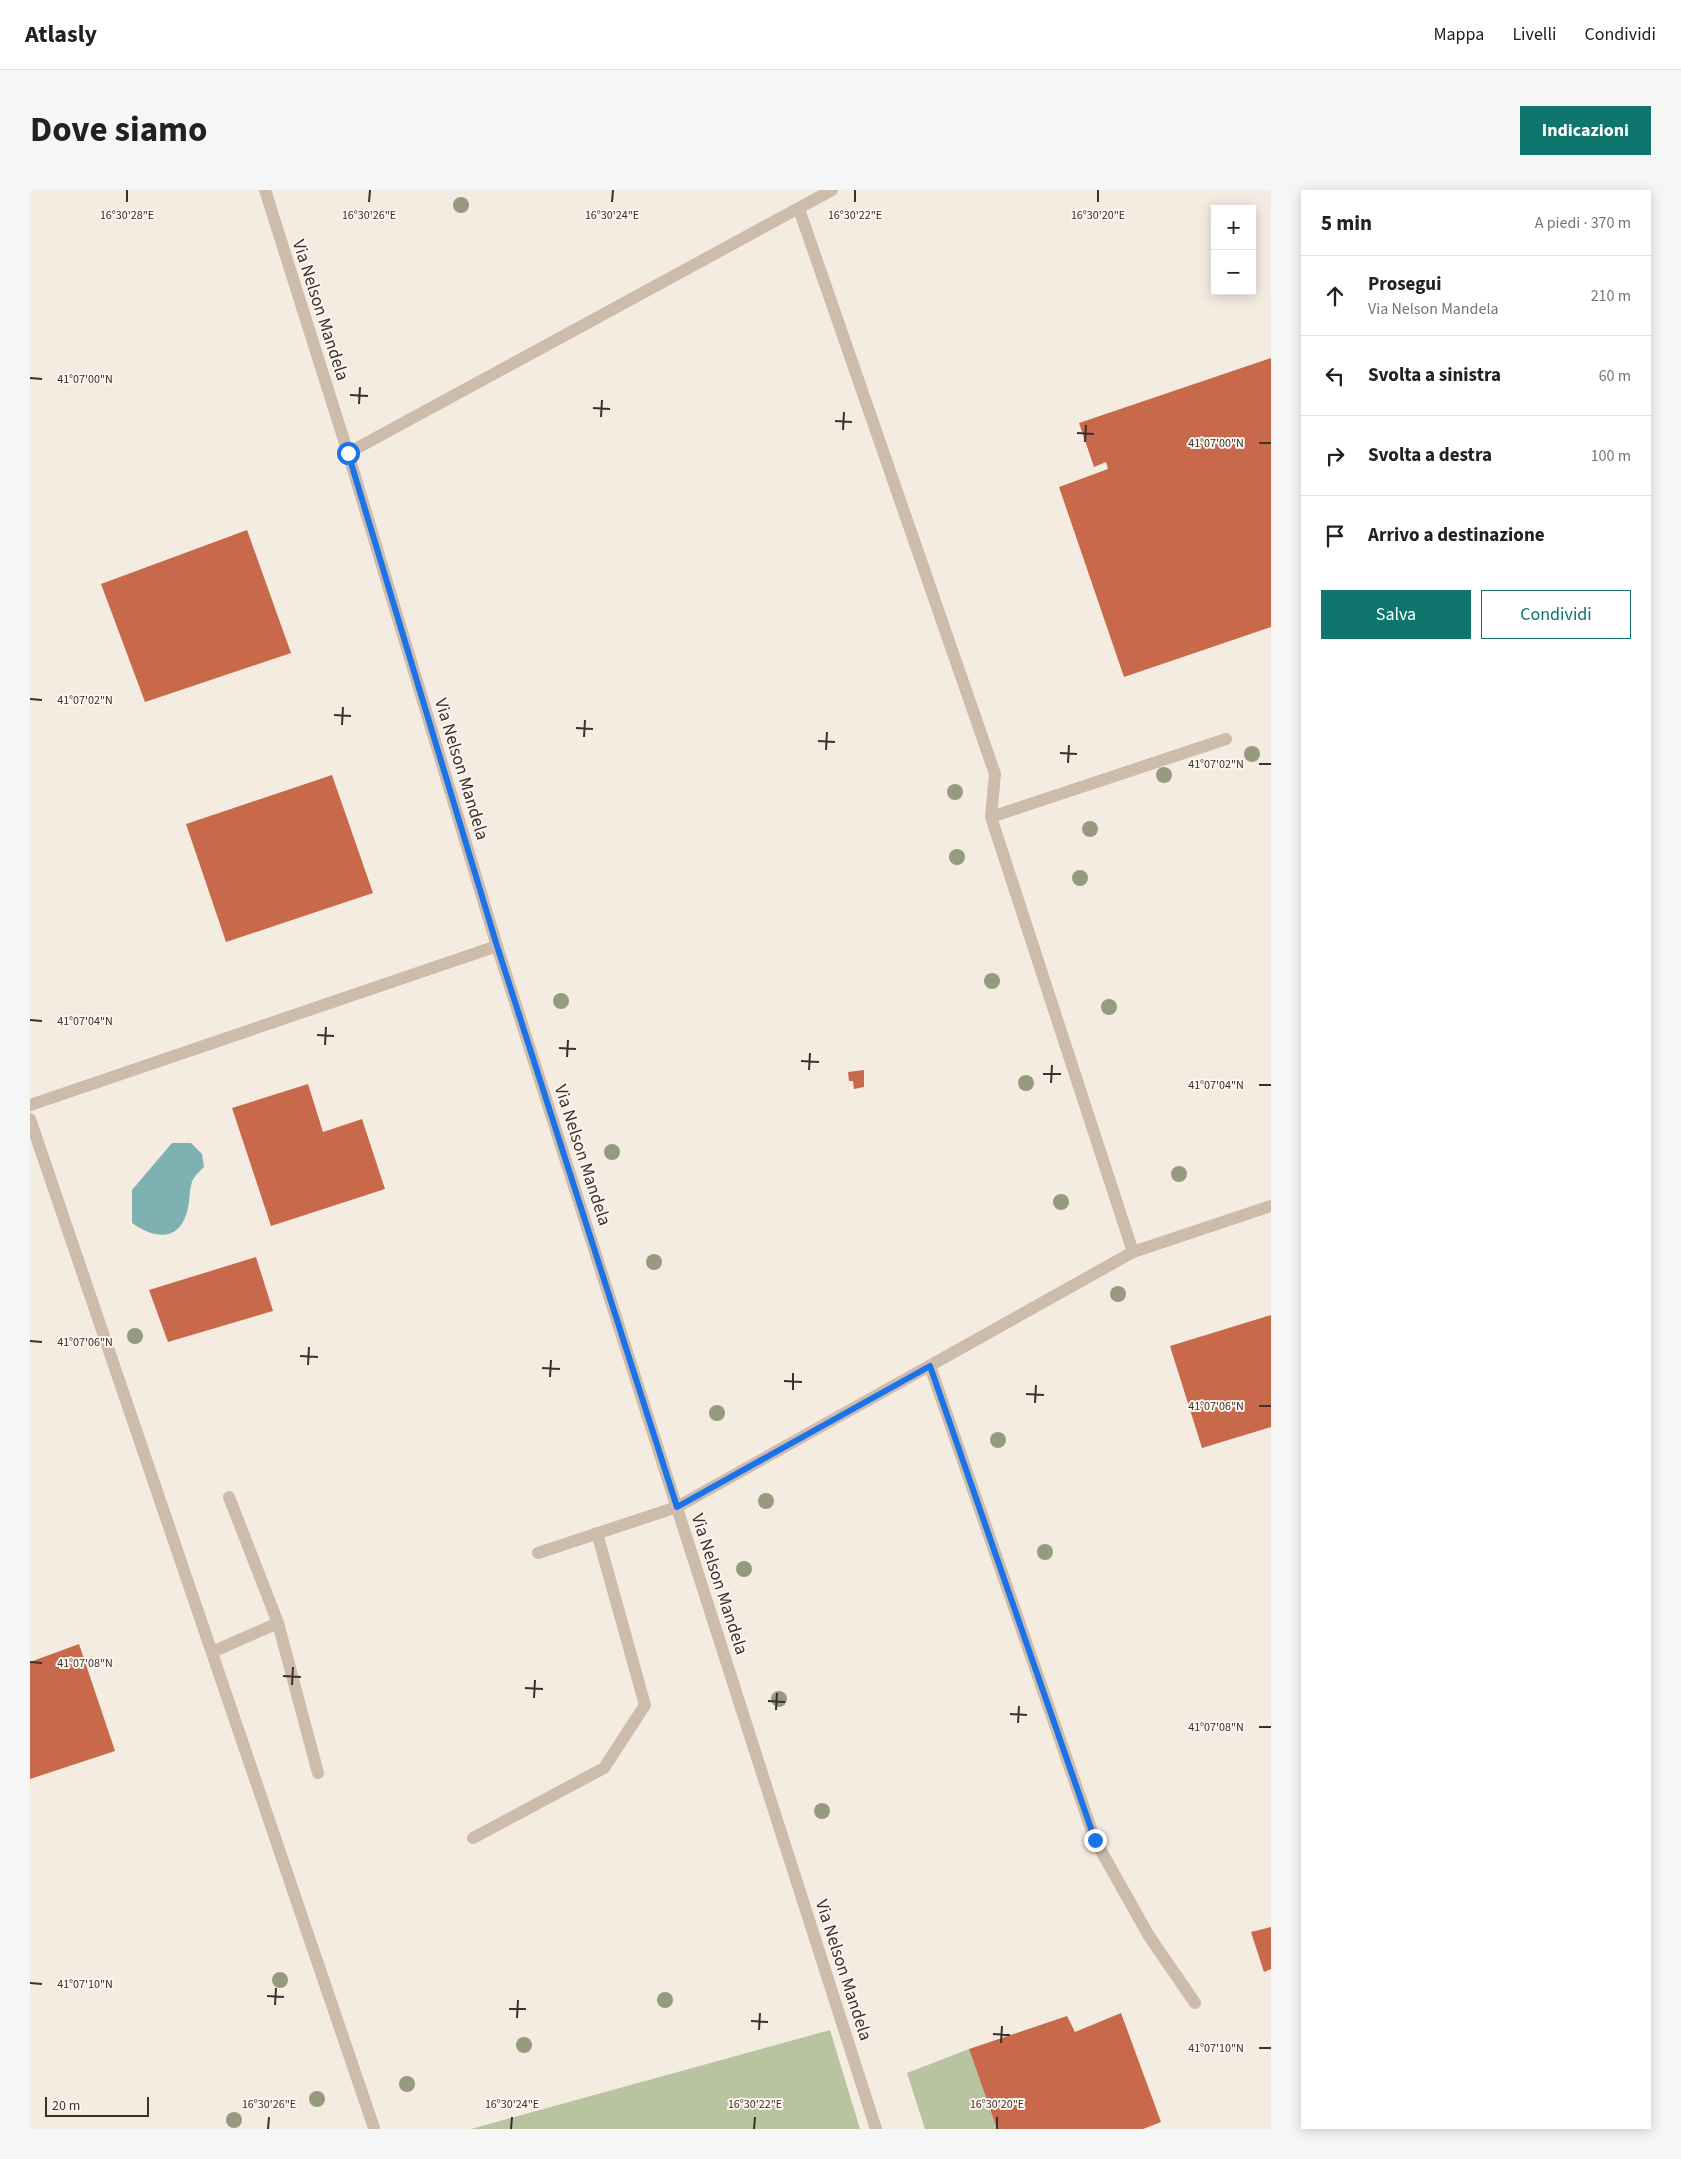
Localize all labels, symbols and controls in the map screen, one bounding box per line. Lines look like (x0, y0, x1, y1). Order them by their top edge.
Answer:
text: Atlasly (25, 17, 97, 52)
text: Mappa (1433, 22, 1484, 47)
text: Livelli (1512, 22, 1556, 47)
text: Condividi (1584, 22, 1656, 47)
text: Dove siamo (30, 105, 208, 155)
button: Indicazioni (1520, 106, 1651, 155)
map controls (1211, 205, 1256, 295)
button: + (1211, 205, 1256, 250)
text: 16°30'28"E (100, 207, 154, 224)
text: 16°30'26"E (342, 207, 396, 224)
text: 16°30'24"E (585, 207, 639, 224)
text: 16°30'22"E (828, 207, 882, 224)
text: 16°30'20"E (1071, 207, 1125, 224)
text: 5 min (1321, 208, 1372, 238)
text: A piedi · 370 m (1535, 212, 1631, 234)
street label: Via Nelson Mandela (286, 236, 355, 384)
button: − (1211, 250, 1256, 295)
text: Prosegui (1368, 271, 1441, 298)
icon: ahead (1321, 282, 1349, 310)
text: 210 m (1591, 285, 1631, 307)
text: Via Nelson Mandela (1368, 298, 1499, 320)
icon: left (1321, 362, 1349, 390)
text: Svolta a sinistra (1368, 362, 1501, 389)
text: 60 m (1599, 365, 1631, 387)
text: 41°07'00"N (57, 371, 113, 388)
text: 41°07'00"N (1188, 435, 1244, 452)
route start (337, 442, 360, 465)
icon: right (1321, 442, 1349, 470)
text: Svolta a destra (1368, 442, 1492, 469)
text: 100 m (1591, 445, 1631, 467)
icon: arrive (1321, 522, 1349, 550)
text: Arrivo a destinazione (1368, 522, 1545, 549)
button: Salva (1321, 590, 1471, 639)
button: Condividi (1481, 590, 1631, 639)
text: 41°07'02"N (57, 692, 113, 709)
street label: Via Nelson Mandela (428, 695, 495, 843)
text: 41°07'02"N (1188, 756, 1244, 773)
text: 41°07'04"N (57, 1013, 113, 1030)
text: 41°07'04"N (1188, 1077, 1244, 1094)
street label: Via Nelson Mandela (548, 1081, 617, 1229)
text: 41°07'06"N (57, 1334, 113, 1351)
text: 41°07'06"N (1188, 1398, 1244, 1415)
street label: Via Nelson Mandela (685, 1510, 754, 1658)
text: 41°07'08"N (57, 1655, 113, 1672)
text: 41°07'08"N (1188, 1719, 1244, 1736)
route end (1084, 1829, 1107, 1852)
street label: Via Nelson Mandela (809, 1896, 878, 2044)
text: 41°07'10"N (57, 1976, 113, 1993)
text: 41°07'10"N (1188, 2040, 1244, 2057)
scale bar (45, 2094, 149, 2117)
text: 20 m (52, 2096, 80, 2116)
text: 16°30'26"E (242, 2096, 296, 2113)
text: 16°30'24"E (485, 2096, 539, 2113)
text: 16°30'22"E (728, 2096, 782, 2113)
text: 16°30'20"E (970, 2096, 1024, 2113)

